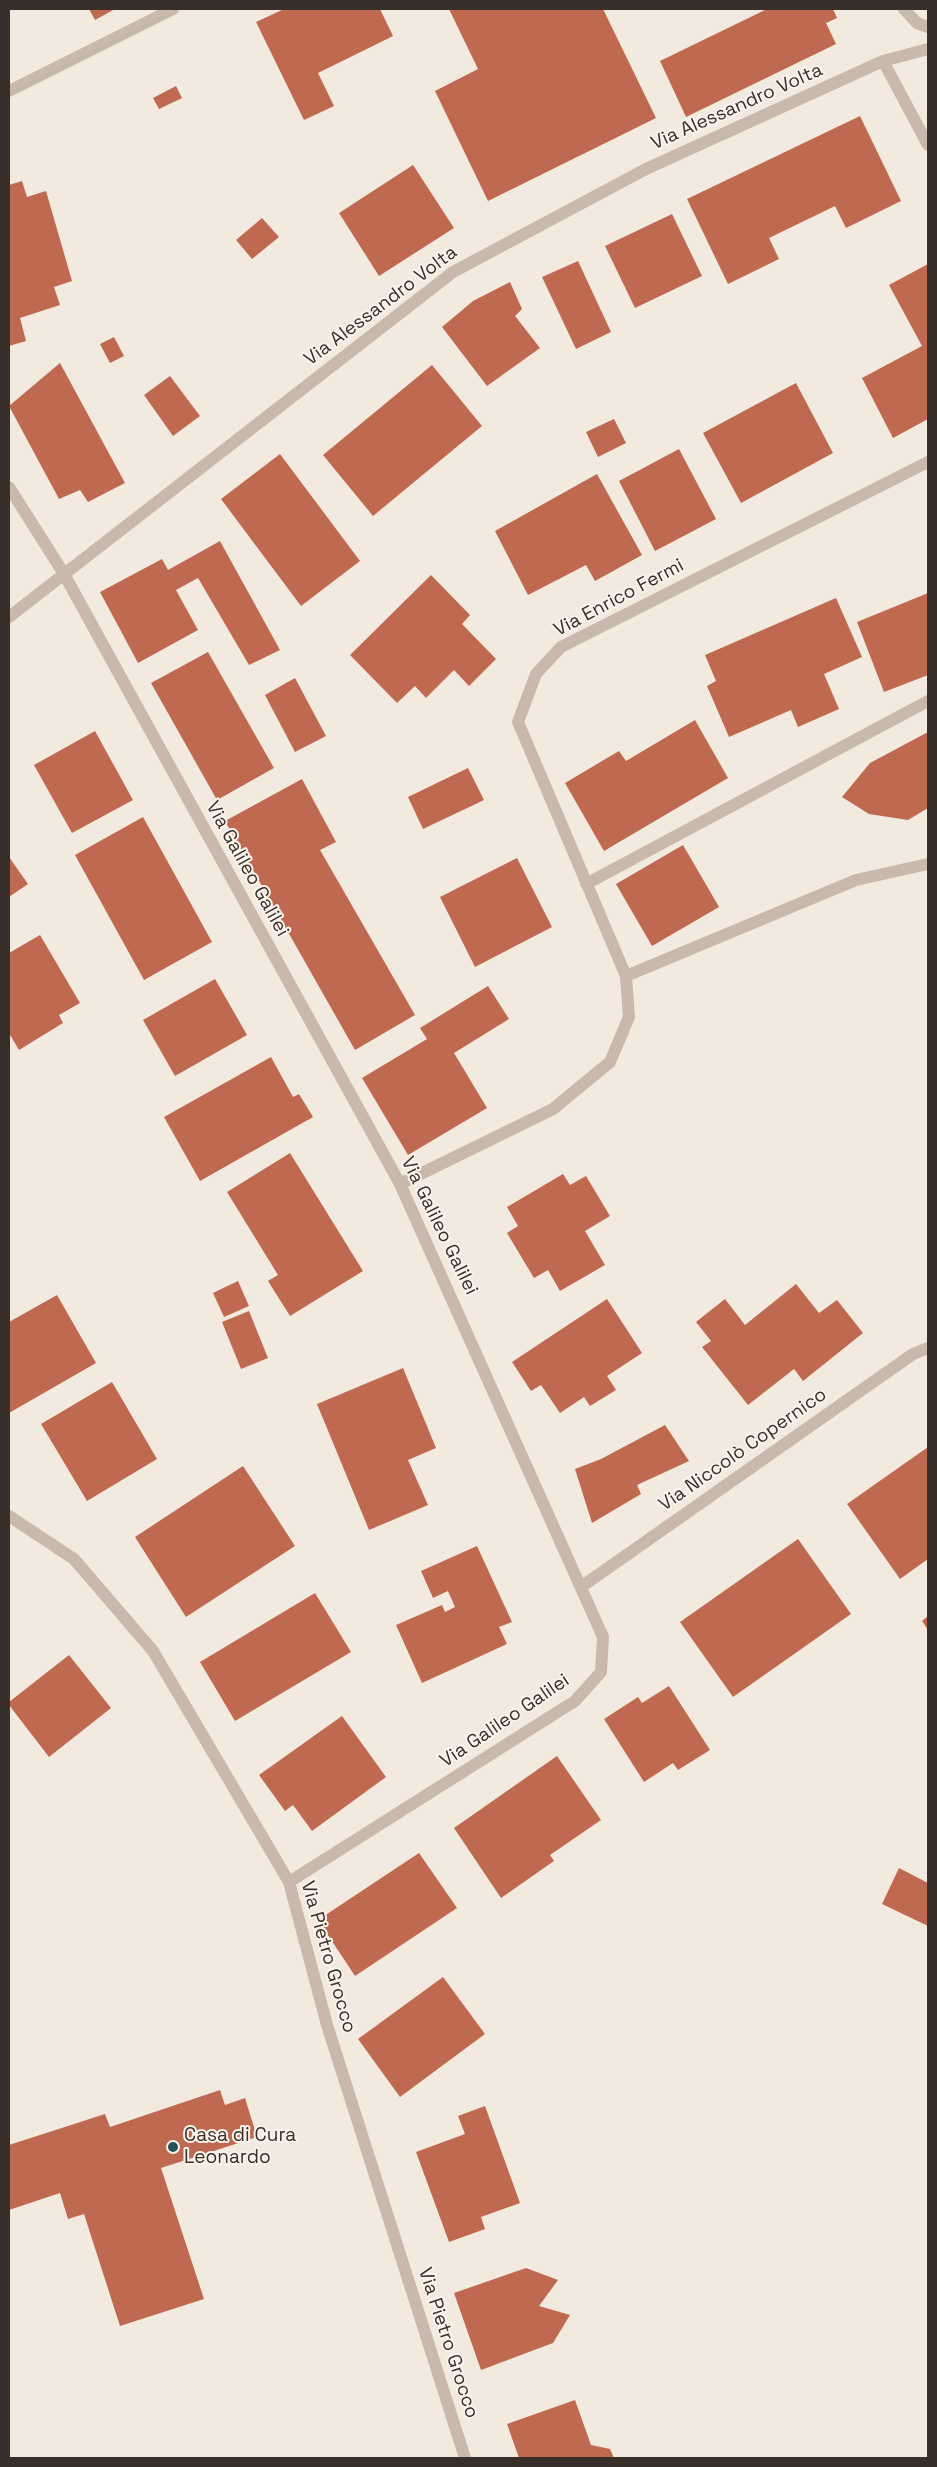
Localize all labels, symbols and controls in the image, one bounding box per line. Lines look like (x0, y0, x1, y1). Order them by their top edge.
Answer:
street label: Via Alessandro Volta (648, 59, 826, 155)
street label: Via Alessandro Volta (300, 241, 462, 371)
street label: Via Enrico Fermi (550, 554, 688, 642)
street label: Via Galileo Galilei (200, 798, 294, 940)
street label: Via Galileo Galilei (396, 1153, 482, 1299)
street label: Via Niccolò Copernico (655, 1384, 831, 1516)
street label: Via Galileo Galilei (436, 1669, 574, 1773)
street label: Via Pietro Grocco (295, 1878, 361, 2036)
place label: Casa di Cura Leonardo (184, 2125, 296, 2169)
marker: Casa di Cura Leonardo (166, 2140, 180, 2154)
street label: Via Pietro Grocco (413, 2265, 483, 2421)

